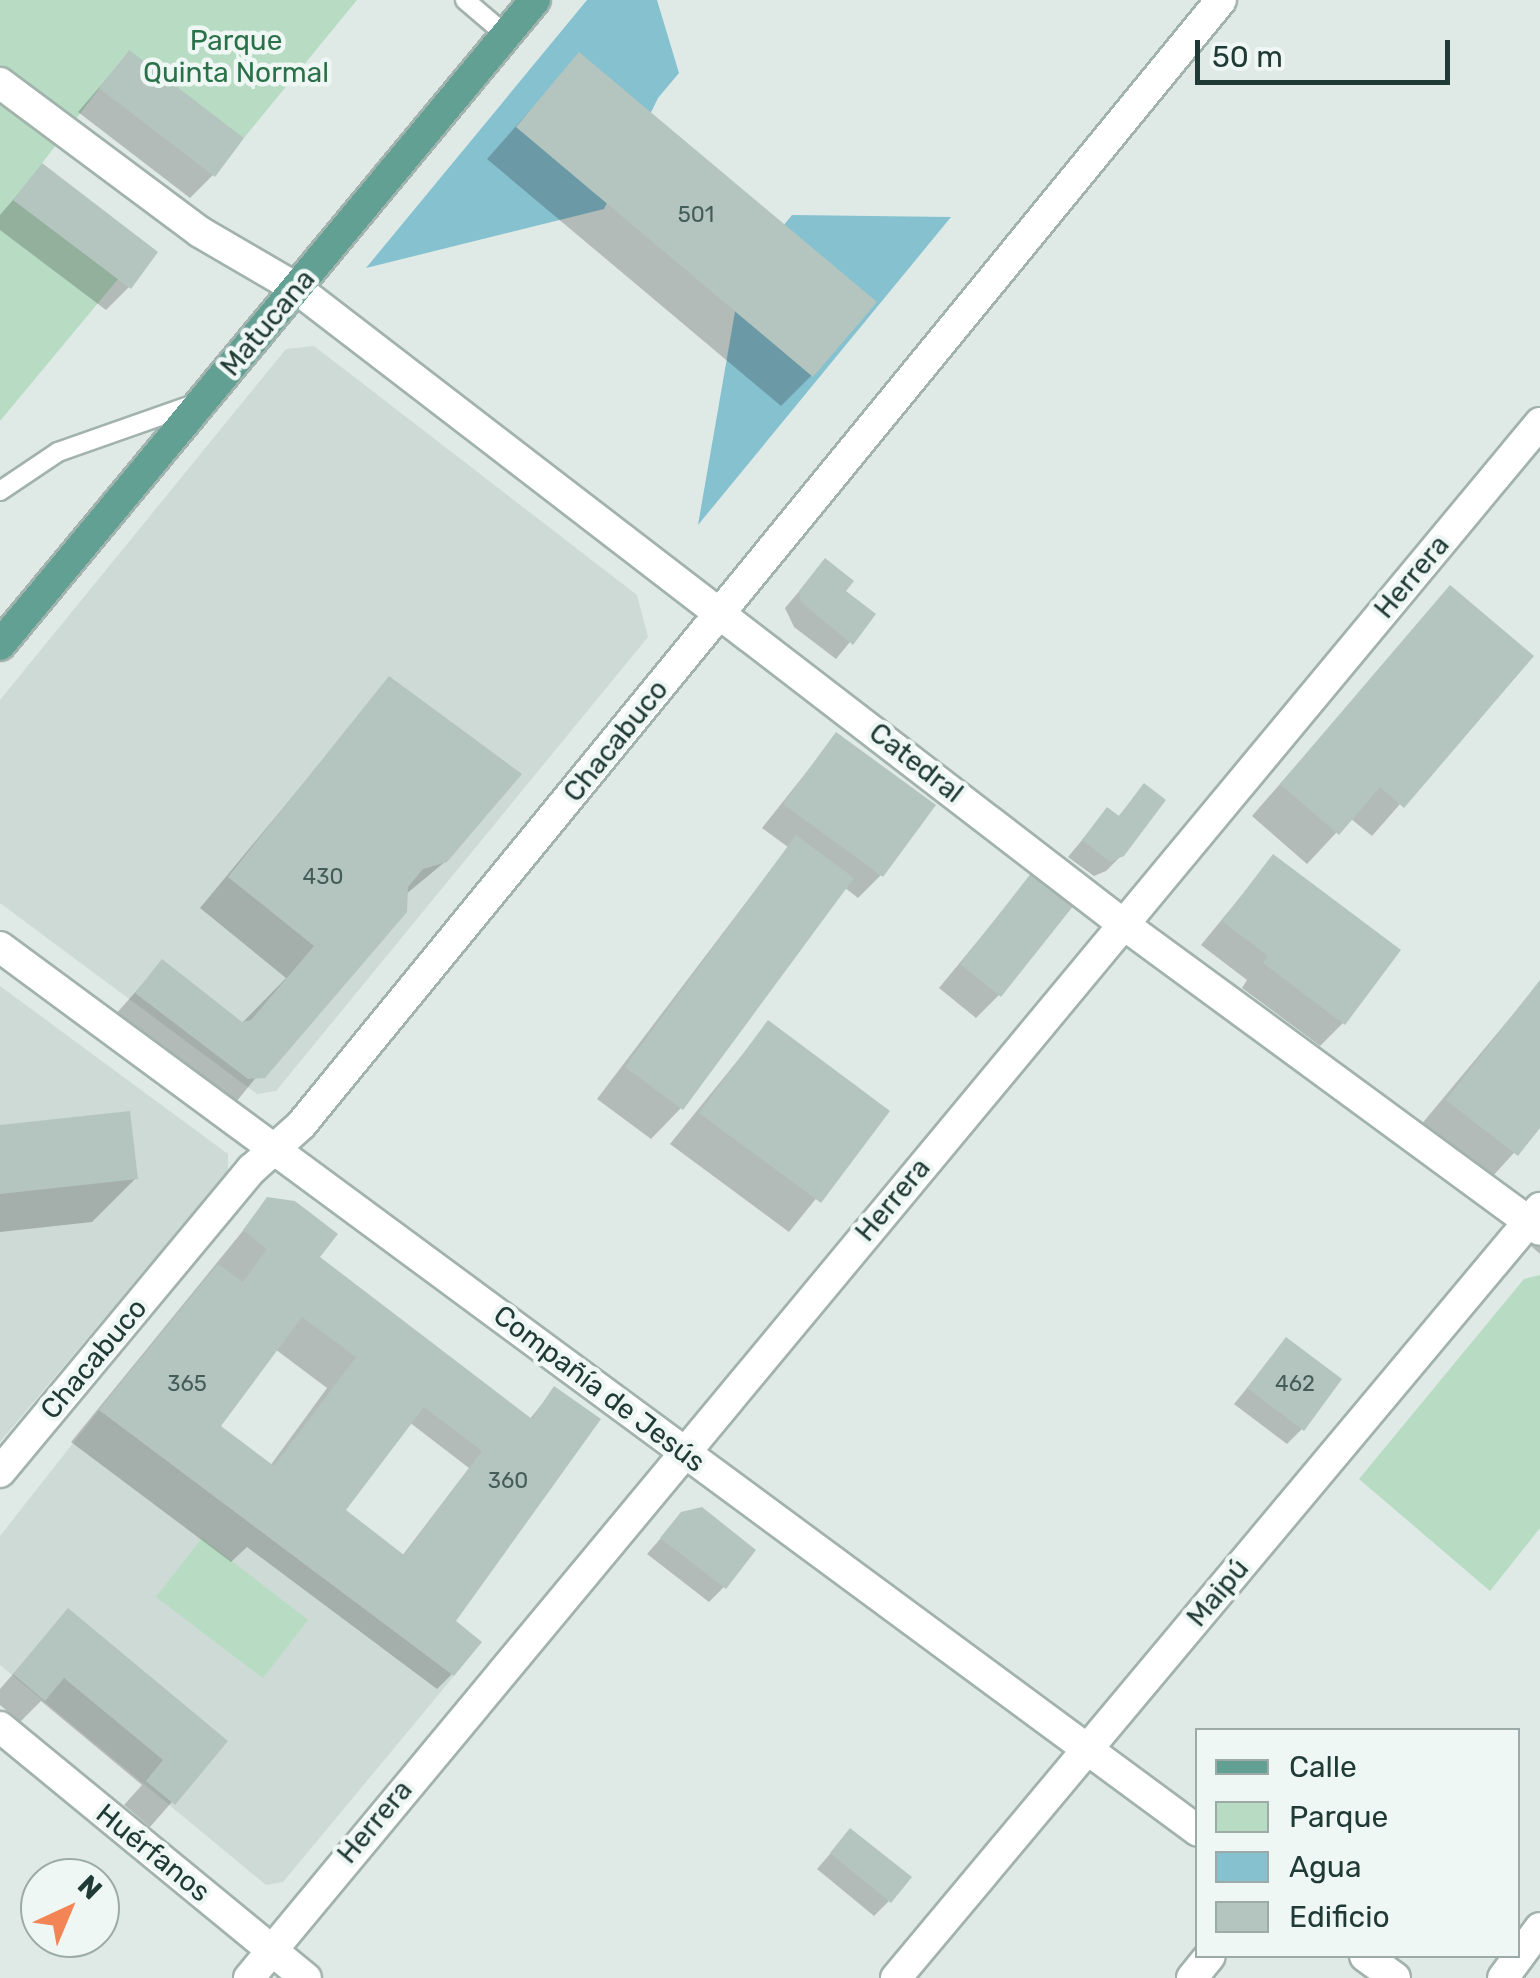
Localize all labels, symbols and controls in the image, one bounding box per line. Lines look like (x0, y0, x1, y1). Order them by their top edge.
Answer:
scale bar (1200, 20, 1455, 82)
park label: Parque Quinta Normal (143, 24, 329, 90)
text: 50 m (1212, 39, 1283, 75)
house number: 501 (678, 202, 714, 228)
street label: Matucana (214, 263, 322, 383)
street label: Herrera (1368, 529, 1456, 625)
street label: Chacabuco (557, 673, 675, 809)
street label: Catedral (862, 716, 970, 810)
house number: 430 (303, 864, 343, 890)
street label: Herrera (849, 1152, 937, 1248)
street label: Chacabuco (34, 1292, 154, 1426)
street label: Compañía de Jesús (487, 1299, 711, 1479)
house number: 365 (167, 1371, 207, 1397)
house number: 462 (1275, 1371, 1315, 1397)
house number: 360 (488, 1468, 528, 1494)
street label: Maipú (1180, 1552, 1256, 1634)
legend (1195, 1728, 1520, 1958)
text: Calle (1289, 1749, 1357, 1785)
street label: Herrera (331, 1774, 419, 1870)
street label: Huérfanos (89, 1797, 217, 1909)
text: Parque (1289, 1799, 1388, 1835)
text: Agua (1289, 1849, 1361, 1885)
north arrow (20, 1858, 120, 1958)
text: N (71, 1869, 108, 1906)
text: Edificio (1289, 1899, 1390, 1935)

